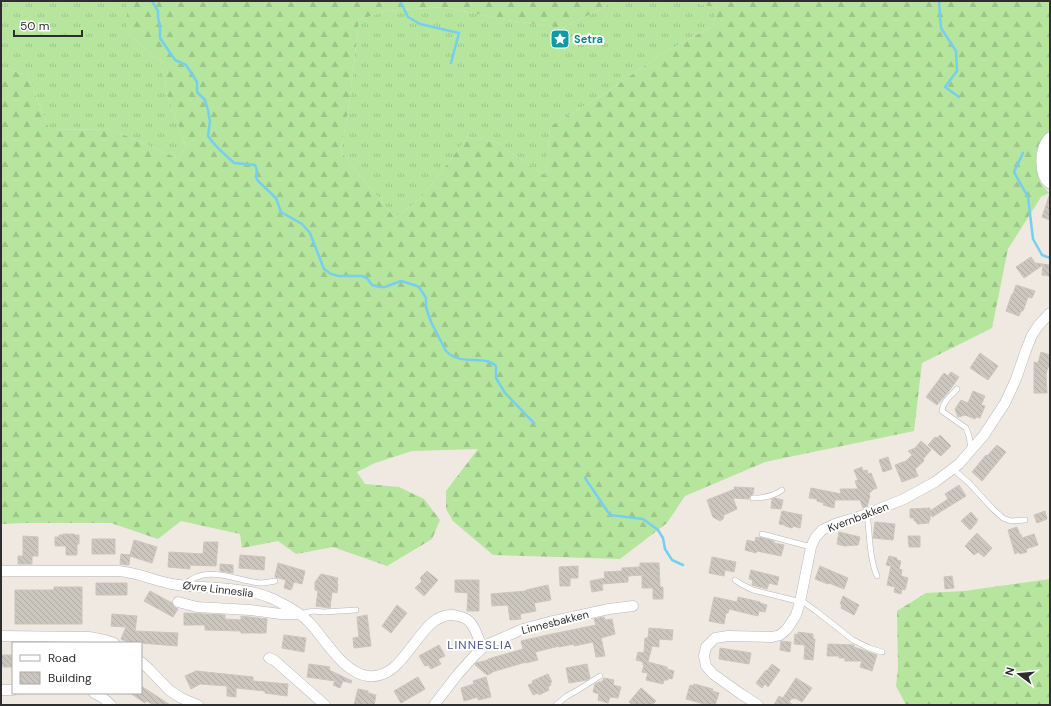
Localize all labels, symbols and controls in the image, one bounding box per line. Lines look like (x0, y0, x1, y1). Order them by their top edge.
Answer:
scale bar (14, 12, 82, 38)
text: 50 m (20, 18, 49, 34)
place icon: Setra (549, 28, 571, 50)
place label: Setra (574, 32, 603, 46)
street label: Kvernbakken (825, 499, 891, 535)
street label: Øvre Linneslia (182, 578, 254, 600)
street label: Linnesbakken (520, 607, 590, 637)
district label: LINNESLIA (447, 637, 513, 653)
legend (12, 642, 142, 694)
text: Road (48, 650, 76, 666)
north arrow (999, 654, 1039, 694)
text: N (1002, 665, 1017, 677)
text: Building (48, 670, 92, 686)

